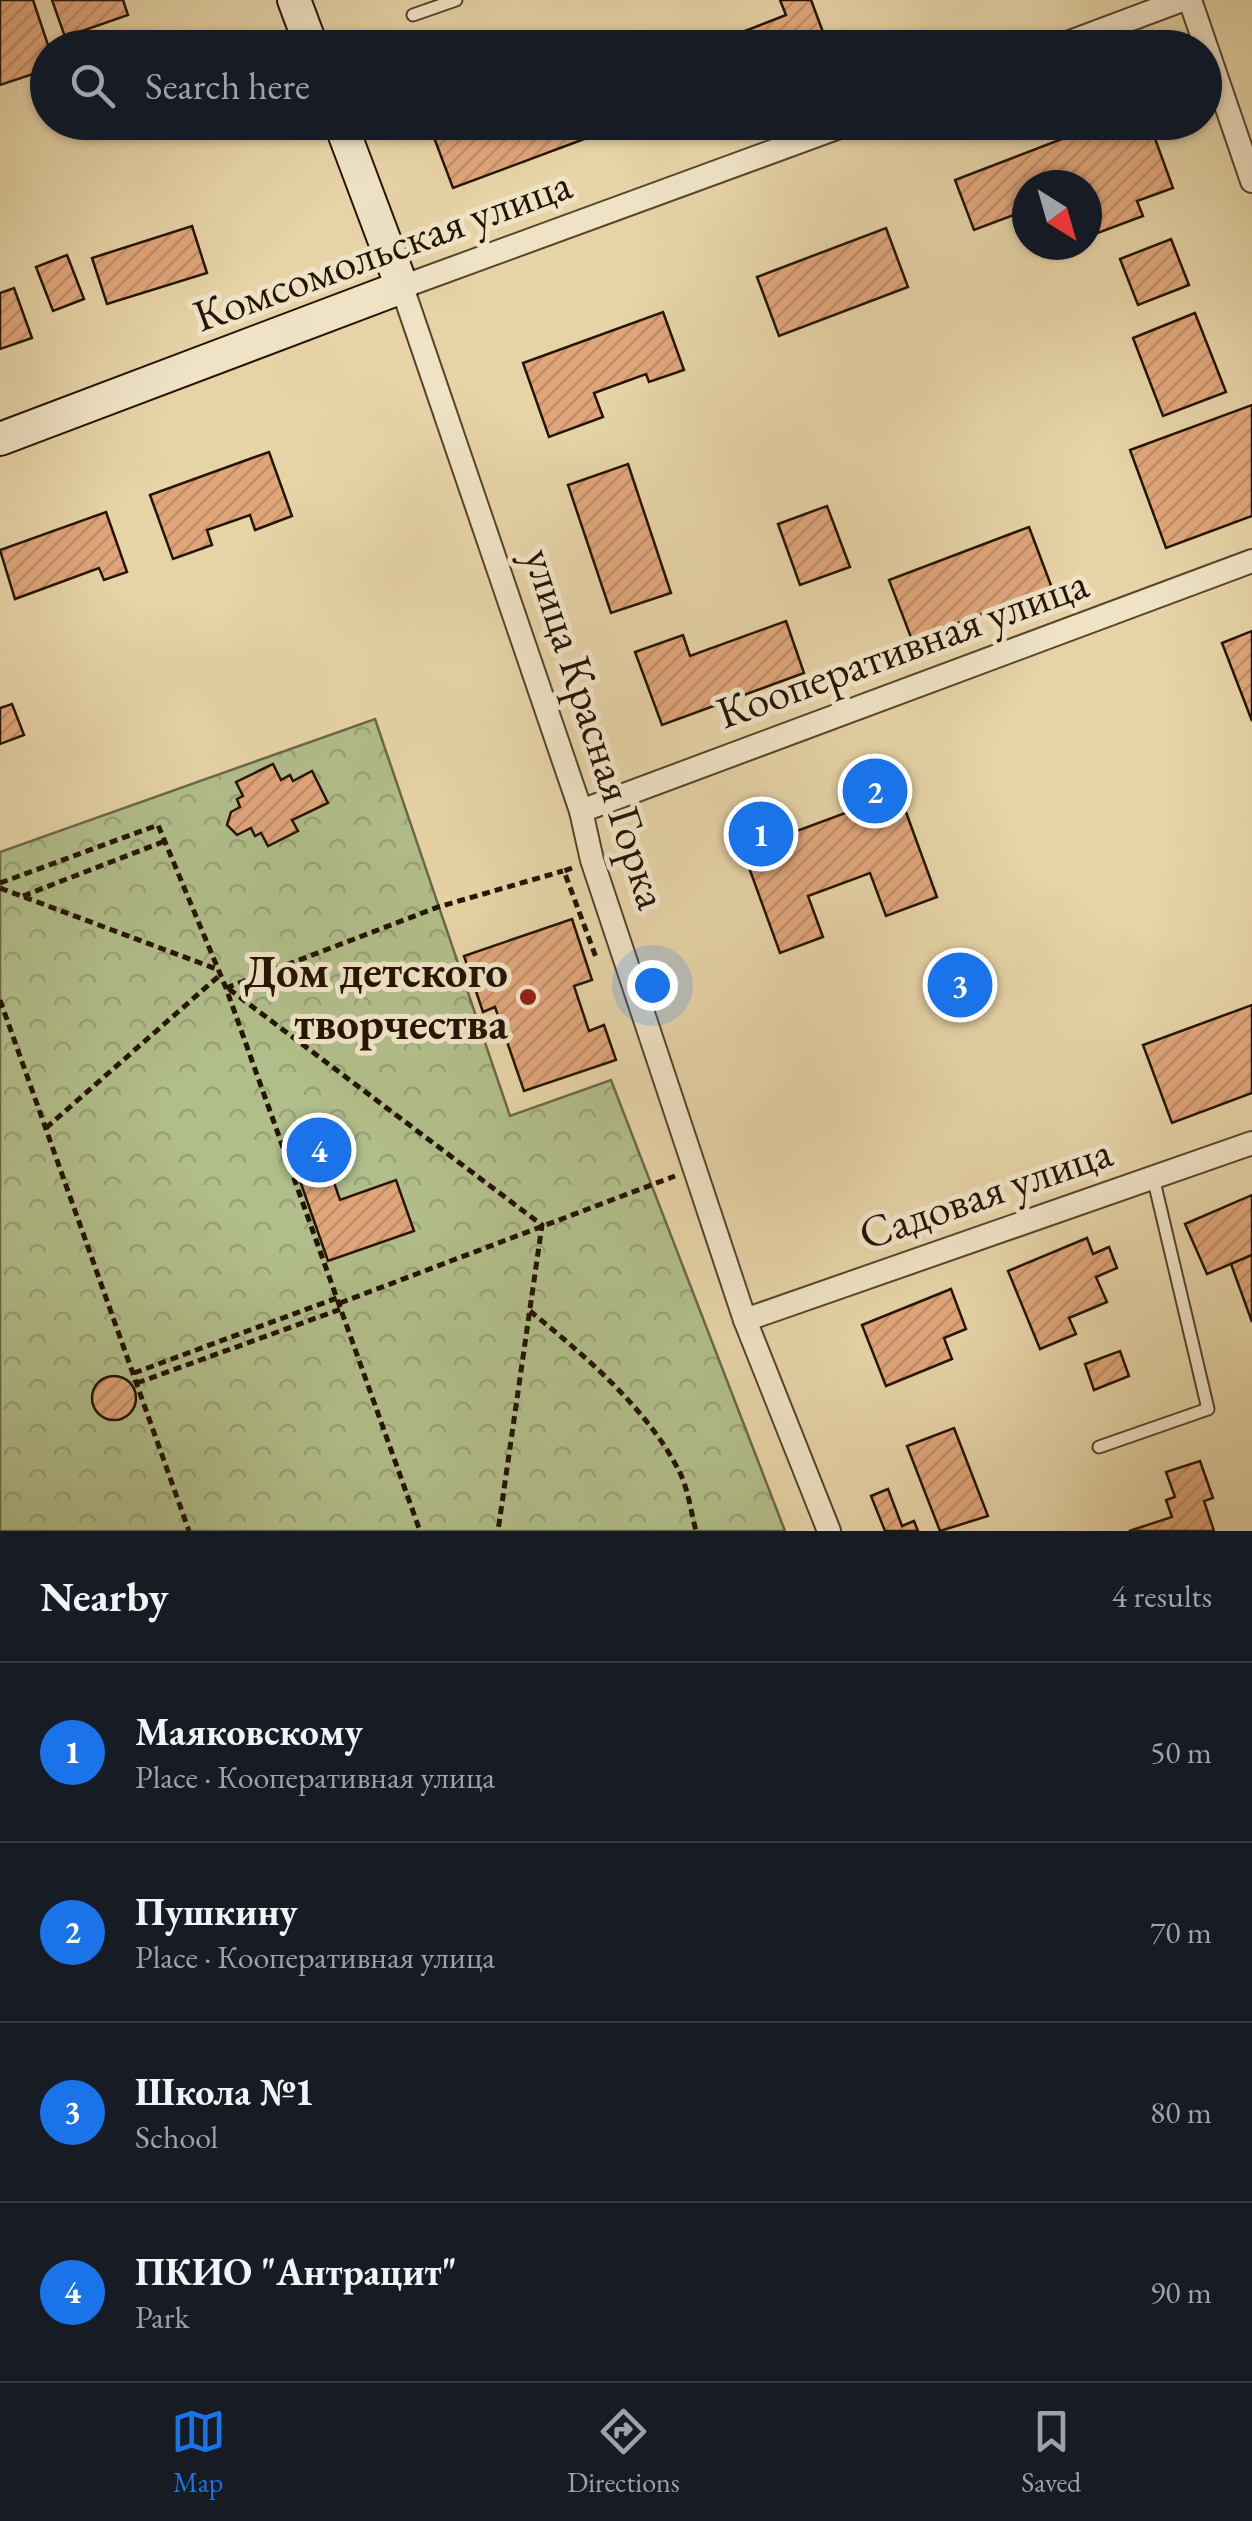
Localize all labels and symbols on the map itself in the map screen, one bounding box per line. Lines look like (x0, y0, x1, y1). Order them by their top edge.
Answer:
street label: Комсомольская улица (185, 154, 579, 344)
north arrow (1012, 170, 1102, 260)
street label: улица Красная Горка (511, 540, 683, 916)
street label: Кооперативная улица (708, 553, 1096, 741)
pin: 2 (842, 754, 908, 828)
pin: 1 (728, 796, 794, 872)
place label: Дом детского творчества (244, 942, 508, 1052)
pin: 3 (928, 948, 992, 1022)
your location (627, 960, 678, 1011)
marker: Дом детского творчества (517, 986, 539, 1008)
pin: 4 (286, 1112, 352, 1188)
street label: Садовая улица (851, 1122, 1119, 1262)

